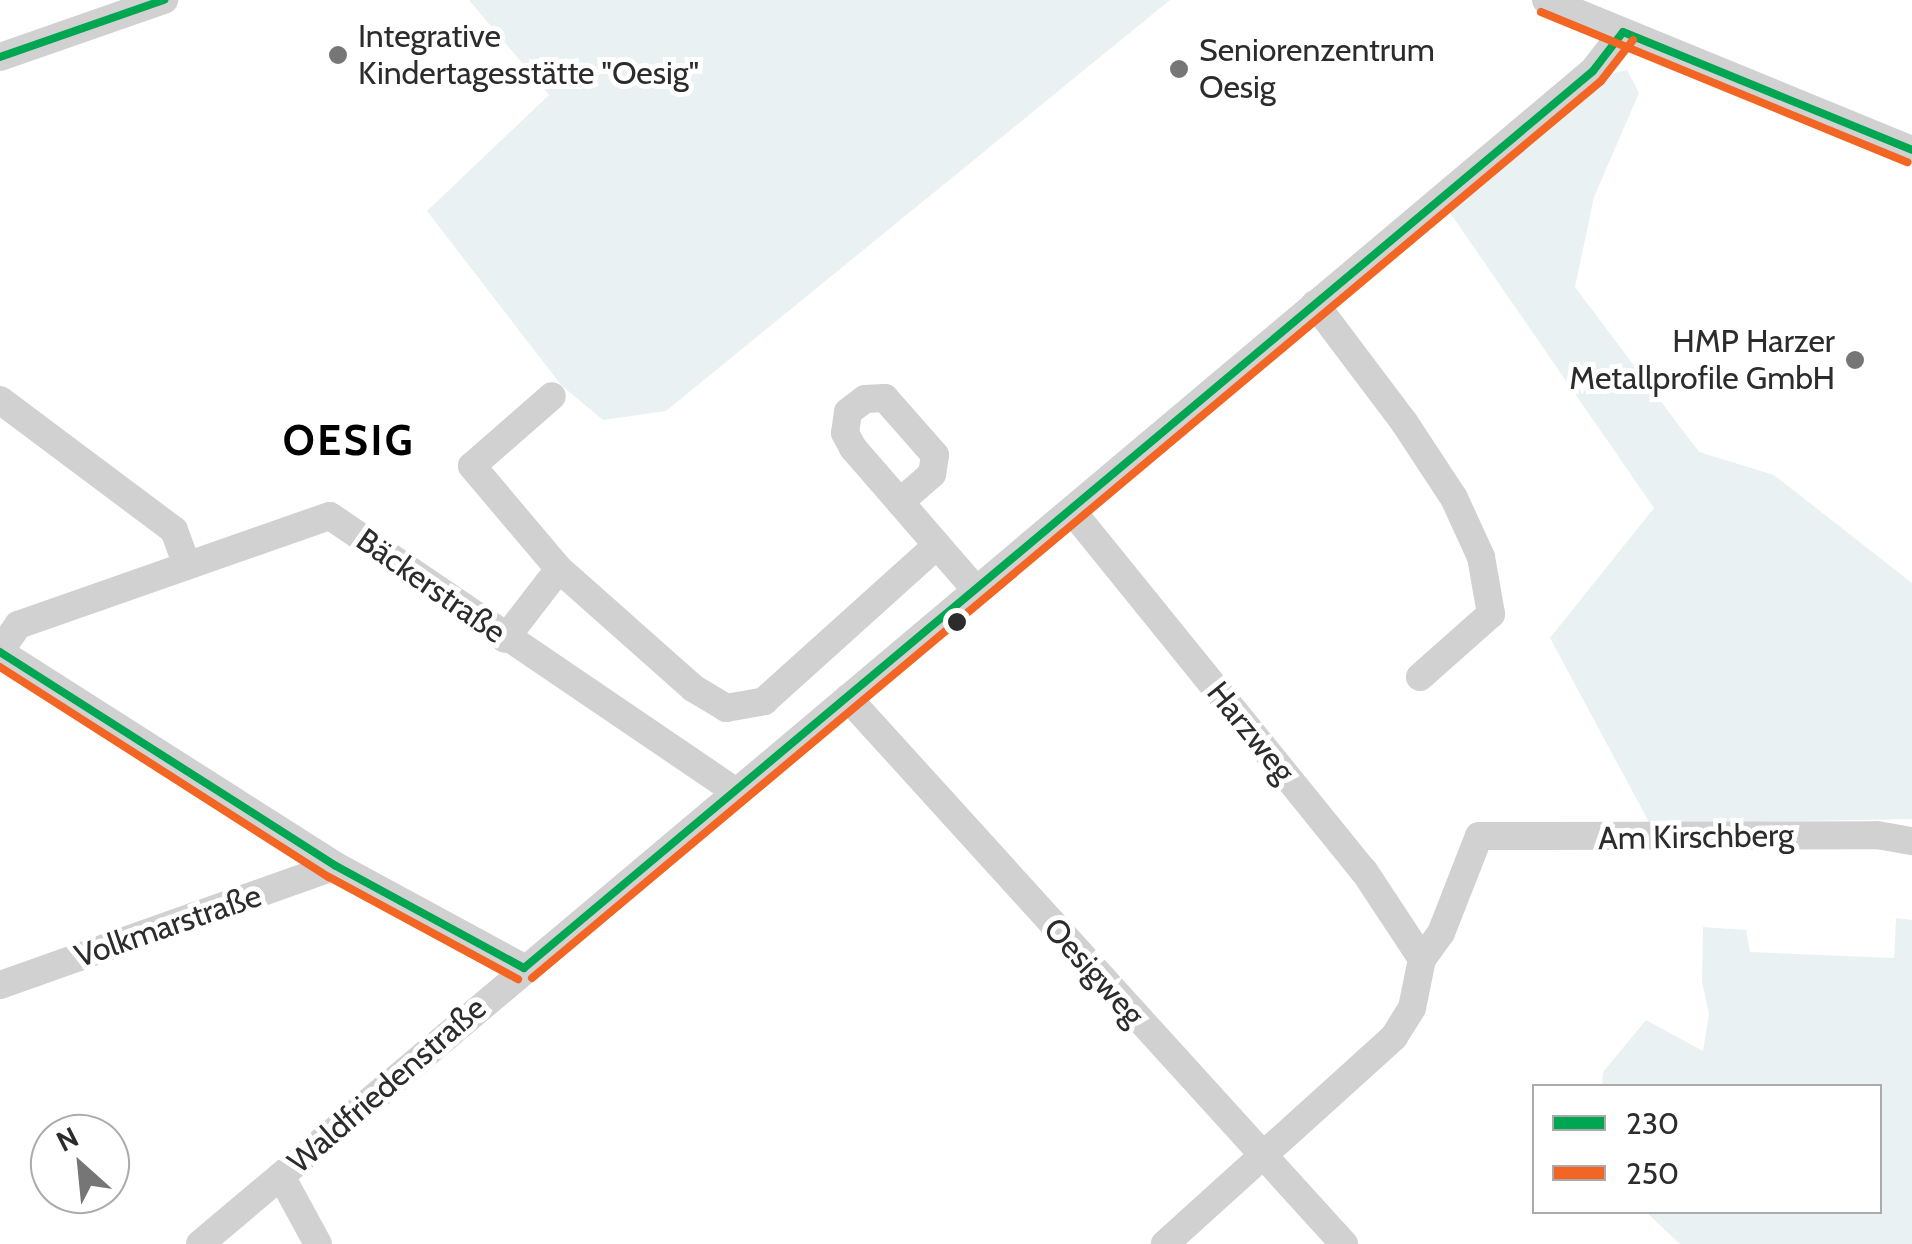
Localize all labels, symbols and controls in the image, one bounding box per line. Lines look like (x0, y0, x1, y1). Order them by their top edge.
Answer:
place label: Integrative Kindertagesstätte "Oesig" (358, 18, 699, 93)
place label: Seniorenzentrum Oesig (1199, 32, 1435, 107)
marker: Integrative Kindertagesstätte "Oesig" (327, 44, 349, 66)
marker: Seniorenzentrum Oesig (1168, 58, 1190, 80)
place label: HMP Harzer Metallprofile GmbH (1569, 323, 1835, 398)
marker: HMP Harzer Metallprofile GmbH (1844, 349, 1866, 371)
district label: OESIG (283, 415, 415, 465)
street label: Bäckerstraße (349, 521, 513, 651)
unlabelled marker (947, 612, 967, 632)
street label: Harzweg (1199, 674, 1303, 790)
street label: Am Kirschberg (1598, 816, 1794, 858)
street label: Volkmarstraße (70, 876, 266, 976)
street label: Oesigweg (1036, 910, 1152, 1034)
street label: Waldfriedenstraße (280, 989, 494, 1181)
legend (1532, 1084, 1882, 1214)
text: 230 (1626, 1105, 1679, 1142)
north arrow (30, 1114, 130, 1214)
text: N (51, 1119, 84, 1159)
text: 250 (1626, 1155, 1679, 1192)

